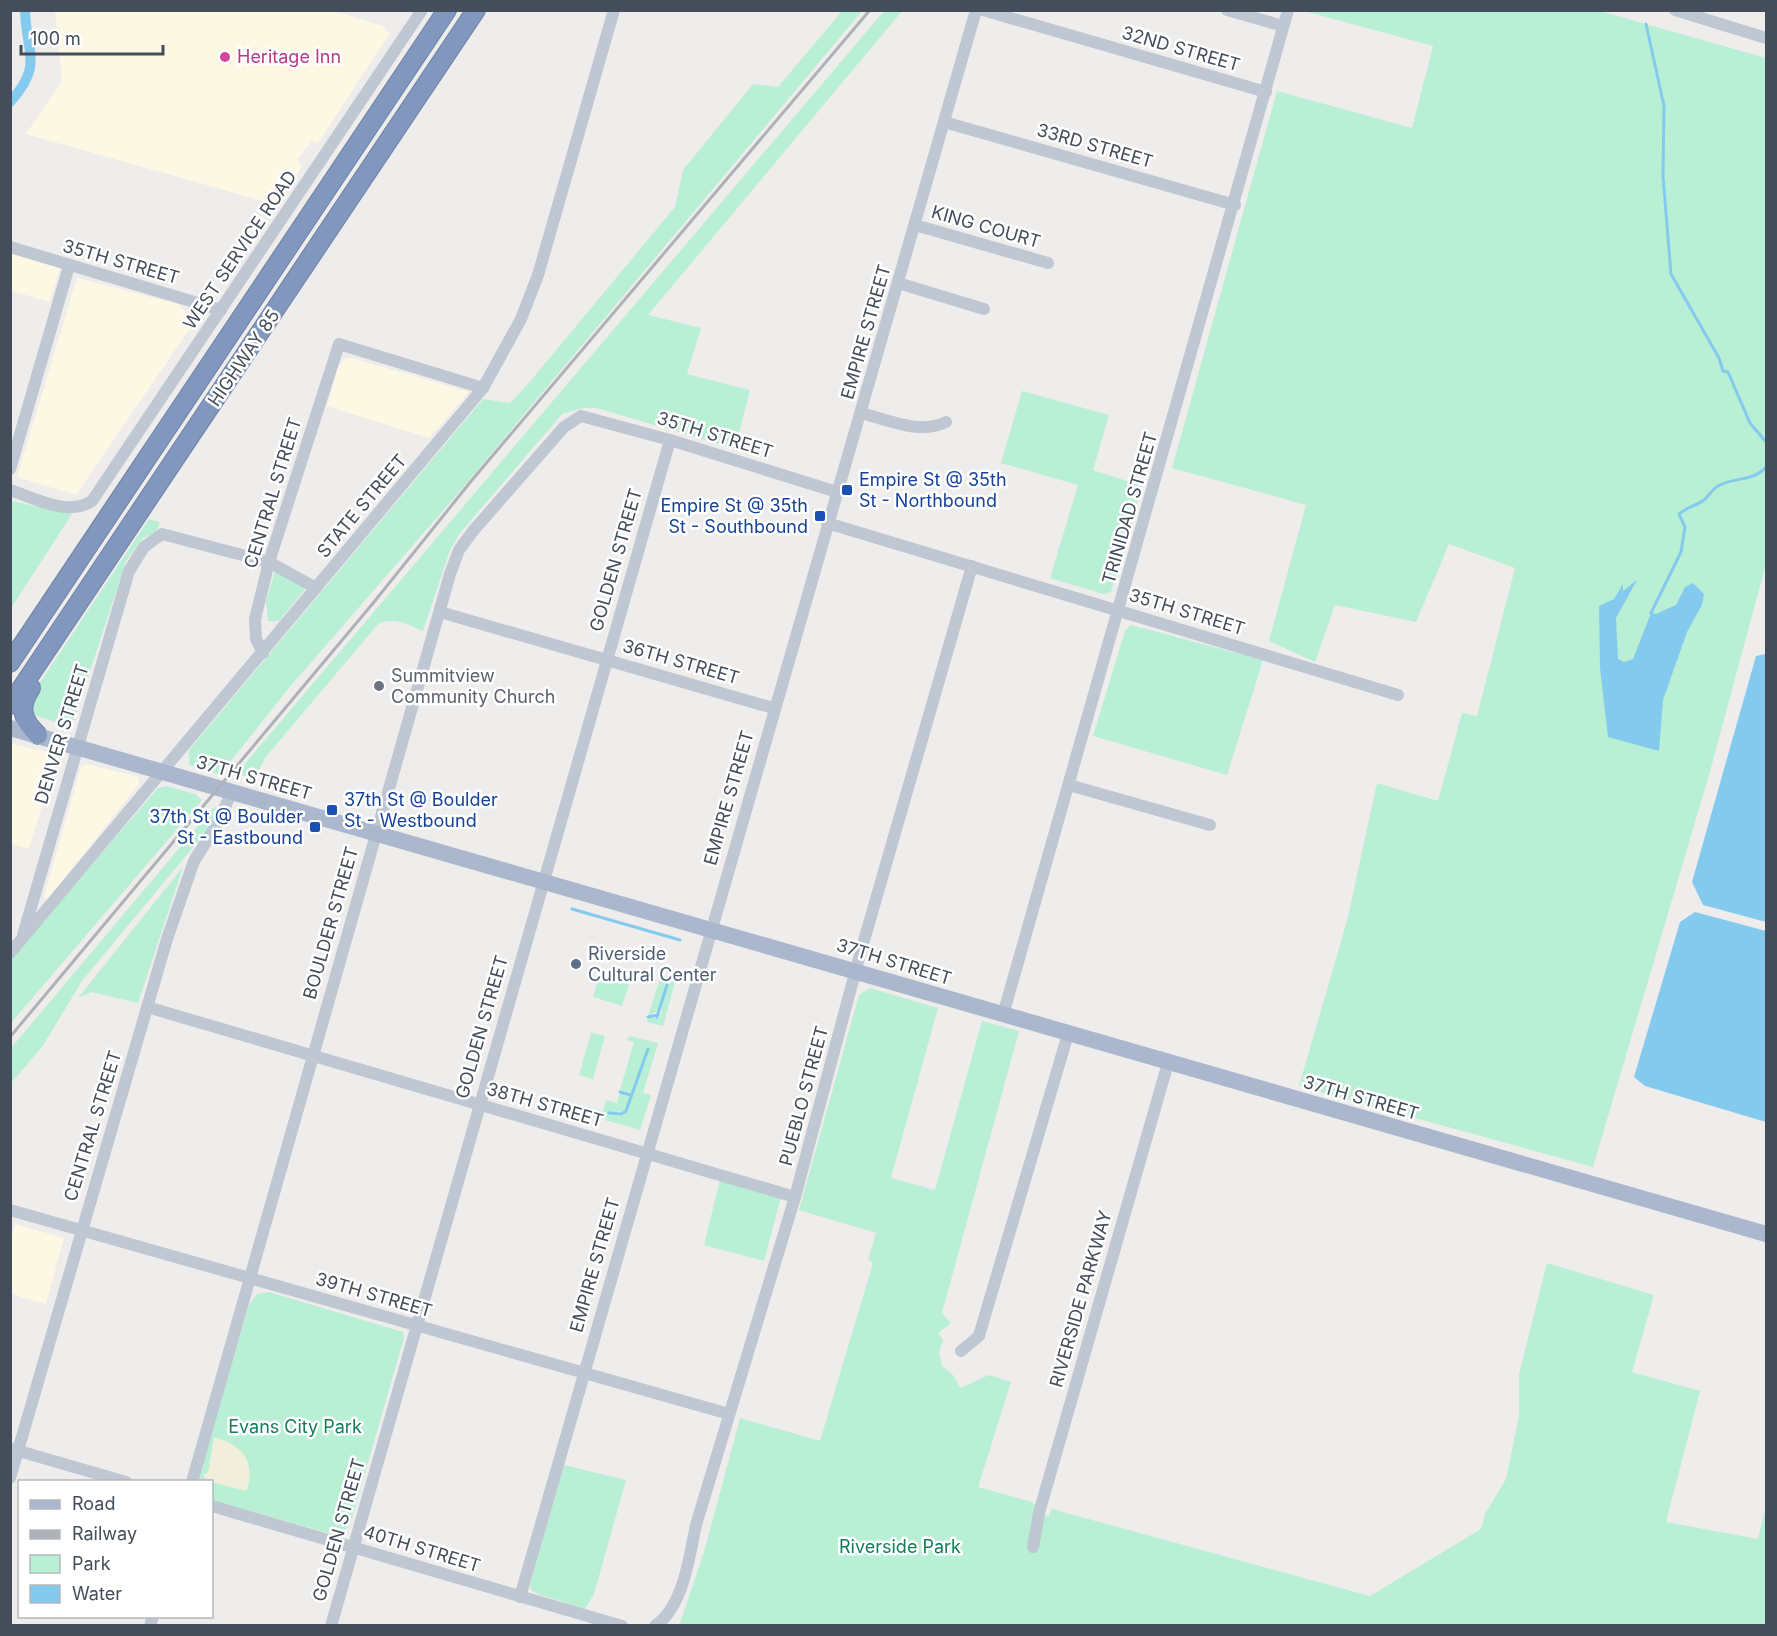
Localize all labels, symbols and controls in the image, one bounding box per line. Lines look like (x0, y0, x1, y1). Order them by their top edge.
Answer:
scale bar (21, 18, 164, 56)
street label: 32ND STREET (1120, 22, 1243, 75)
text: 100 m (30, 28, 81, 49)
place label: Heritage Inn (237, 46, 341, 67)
marker: Heritage Inn (218, 50, 232, 64)
street label: 33RD STREET (1035, 119, 1156, 172)
street label: WEST SERVICE ROAD (179, 166, 301, 333)
street label: KING COURT (929, 201, 1043, 252)
street label: 35TH STREET (61, 235, 182, 288)
street label: EMPIRE STREET (836, 262, 895, 402)
street label: HIGHWAY 85 (204, 305, 284, 410)
street label: 35TH STREET (655, 407, 776, 462)
street label: CENTRAL STREET (240, 415, 305, 571)
street label: TRINIDAD STREET (1098, 429, 1161, 586)
street label: STATE STREET (312, 450, 411, 561)
place label: Empire St @ 35th St - Northbound (859, 469, 1007, 511)
marker: Empire St @ 35th St - Northbound (840, 483, 854, 497)
street label: GOLDEN STREET (585, 486, 646, 634)
place label: Empire St @ 35th St - Southbound (660, 495, 808, 537)
marker: Empire St @ 35th St - Southbound (813, 509, 827, 523)
street label: 35TH STREET (1127, 584, 1248, 639)
street label: 36TH STREET (620, 635, 742, 688)
street label: DENVER STREET (30, 661, 93, 806)
place label: Summitview Community Church (391, 665, 555, 707)
marker: Summitview Community Church (372, 679, 386, 693)
street label: EMPIRE STREET (699, 728, 758, 868)
street label: 37TH STREET (194, 751, 314, 804)
place label: 37th St @ Boulder St - Westbound (344, 789, 498, 831)
marker: 37th St @ Boulder St - Westbound (325, 803, 339, 817)
place label: 37th St @ Boulder St - Eastbound (149, 806, 303, 848)
marker: 37th St @ Boulder St - Eastbound (308, 820, 322, 834)
street label: BOULDER STREET (299, 844, 362, 1002)
street label: 37TH STREET (834, 934, 954, 989)
place label: Riverside Cultural Center (588, 943, 717, 985)
street label: GOLDEN STREET (451, 953, 512, 1101)
marker: Riverside Cultural Center (569, 957, 583, 971)
street label: PUEBLO STREET (775, 1024, 832, 1168)
street label: CENTRAL STREET (60, 1048, 125, 1204)
street label: 37TH STREET (1301, 1071, 1421, 1124)
street label: 38TH STREET (484, 1078, 606, 1131)
street label: EMPIRE STREET (565, 1195, 624, 1335)
street label: RIVERSIDE PARKWAY (1045, 1208, 1116, 1390)
street label: 39TH STREET (313, 1268, 435, 1321)
park label: Evans City Park (228, 1416, 362, 1437)
street label: GOLDEN STREET (308, 1456, 369, 1604)
legend (18, 1480, 213, 1618)
text: Road (72, 1493, 115, 1514)
street label: 40TH STREET (361, 1521, 483, 1576)
text: Railway (72, 1523, 137, 1544)
park label: Riverside Park (839, 1536, 961, 1557)
text: Park (72, 1553, 111, 1574)
text: Water (72, 1583, 122, 1604)

